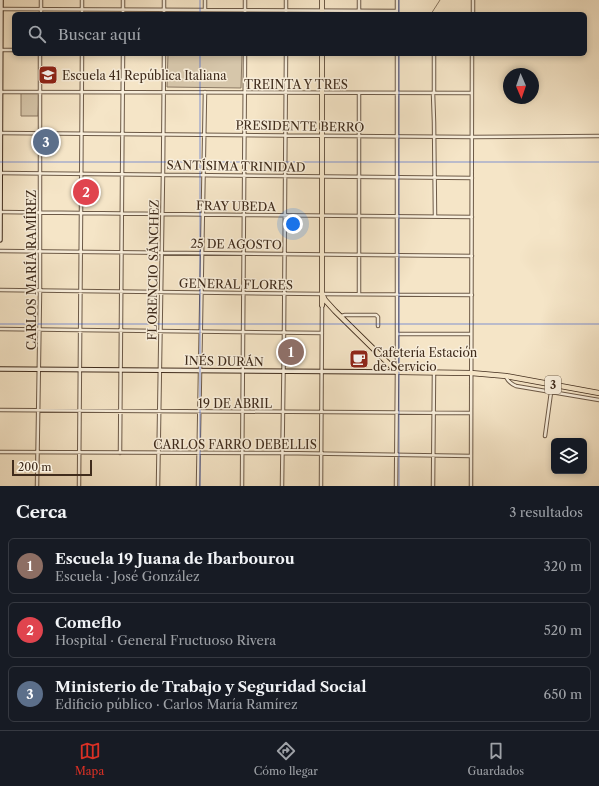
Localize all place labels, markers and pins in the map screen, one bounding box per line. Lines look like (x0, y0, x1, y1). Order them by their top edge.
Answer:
school or university icon: Escuela 41 República Italiana (37, 64, 59, 86)
place label: Escuela 41 República Italiana (62, 68, 227, 83)
pin: 3 (33, 127, 59, 157)
pin: 2 (73, 177, 99, 207)
pin: 1 (278, 337, 304, 367)
place label: Cafetería Estación de Servicio (373, 345, 478, 374)
cafe icon: Cafetería Estación de Servicio (348, 348, 370, 370)

